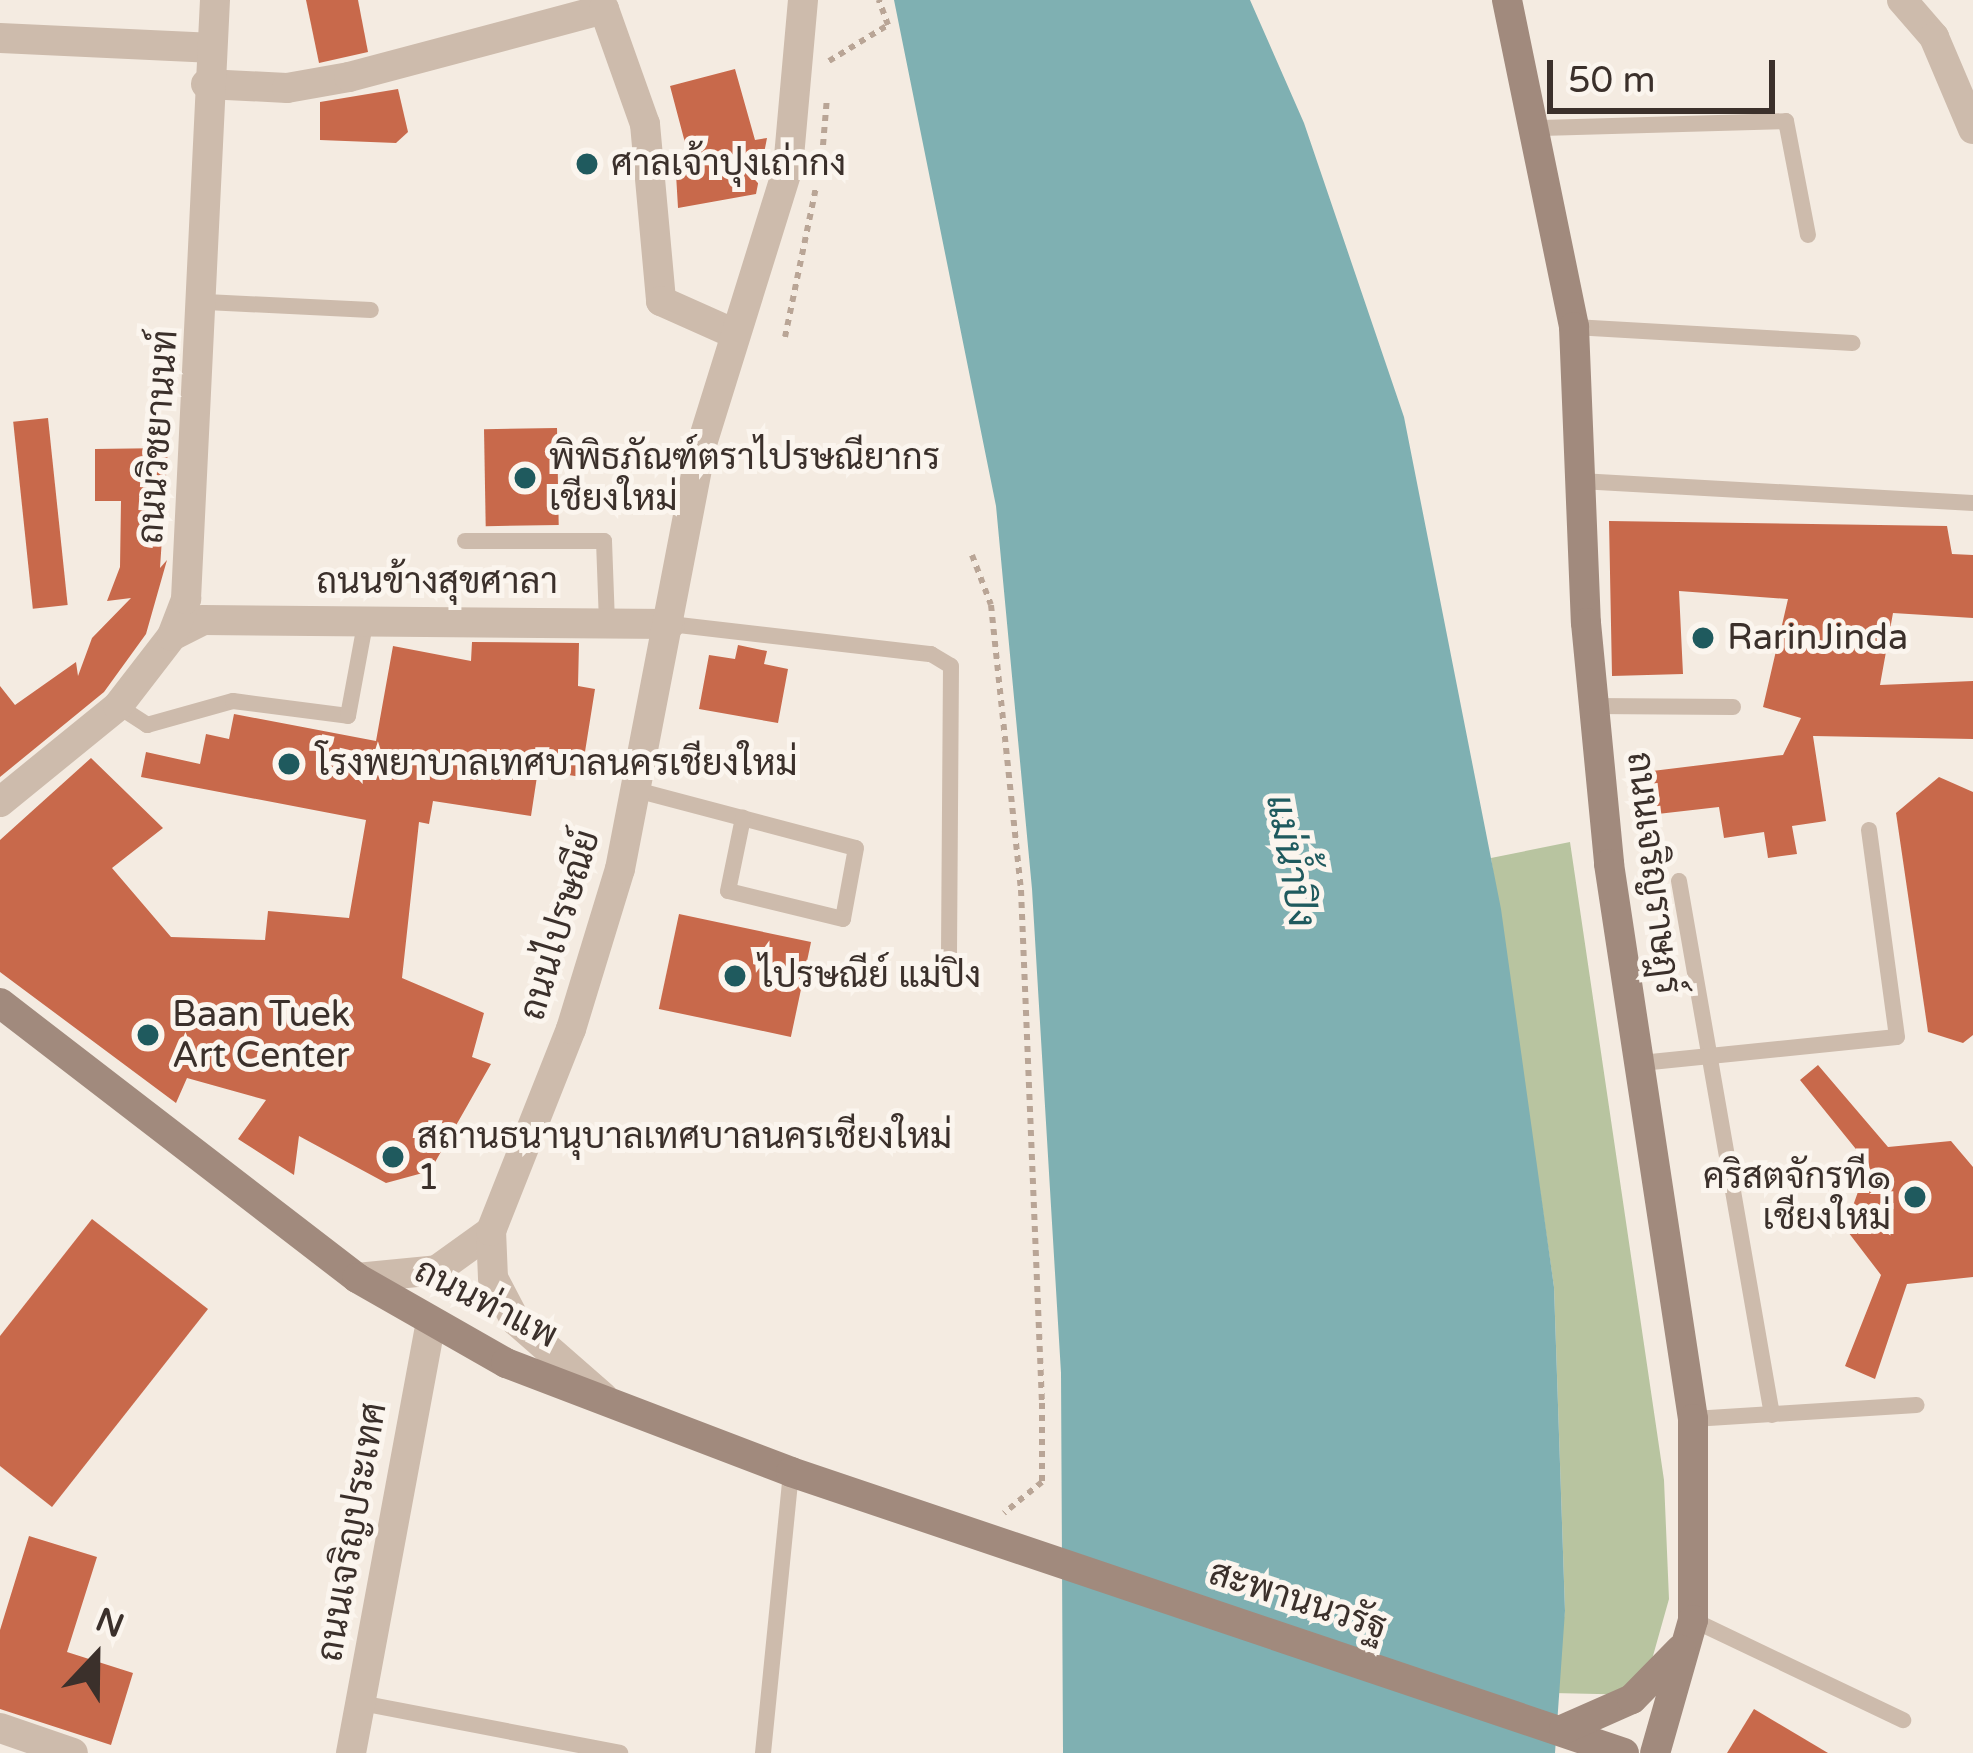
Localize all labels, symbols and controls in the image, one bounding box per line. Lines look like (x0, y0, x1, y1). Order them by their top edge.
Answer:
scale bar (1553, 36, 1781, 110)
text: 50 m (1568, 59, 1656, 102)
place label: ศาลเจ้าปุงเถ่ากง (611, 142, 846, 186)
marker: ศาลเจ้าปุงเถ่ากง (574, 151, 600, 177)
street label: ถนนวิชยานนท์ (129, 328, 187, 546)
place label: พิพิธภัณฑ์ตราไปรษณียากร เชียงใหม่ (549, 435, 940, 520)
marker: พิพิธภัณฑ์ตราไปรษณียากร เชียงใหม่ (512, 465, 538, 491)
street label: ถนนข้างสุขศาลา (316, 560, 558, 604)
place label: RarinJinda (1727, 616, 1908, 660)
marker: RarinJinda (1690, 625, 1716, 651)
place label: โรงพยาบาลเทศบาลนครเชียงใหม่ (316, 742, 798, 786)
marker: โรงพยาบาลเทศบาลนครเชียงใหม่ (273, 748, 305, 780)
street label: ถนนเจริญราษฎร์ (1618, 749, 1690, 997)
water label: แม่น้ำปิง (1255, 791, 1325, 931)
street label: ถนนไปรษณีย์ (511, 825, 609, 1025)
place label: ไปรษณีย์ แม่ปิง (759, 954, 981, 998)
marker: ไปรษณีย์ แม่ปิง (722, 963, 748, 989)
place label: Baan Tuek Art Center (172, 992, 350, 1077)
marker: Baan Tuek Art Center (135, 1022, 161, 1048)
place label: สถานธนานุบาลเทศบาลนครเชียงใหม่ 1 (417, 1114, 952, 1199)
marker: สถานธนานุบาลเทศบาลนครเชียงใหม่ 1 (380, 1144, 406, 1170)
place label: คริสตจักรที๑ เชียงใหม่ (1703, 1154, 1891, 1239)
marker: คริสตจักรที๑ เชียงใหม่ (1902, 1184, 1928, 1210)
street label: ถนนท่าแพ (407, 1249, 565, 1357)
street label: ถนนเจริญประเทศ (308, 1399, 396, 1665)
street label: สะพานนวรัฐ (1204, 1551, 1392, 1649)
north arrow (36, 1597, 156, 1717)
text: N (90, 1600, 129, 1646)

